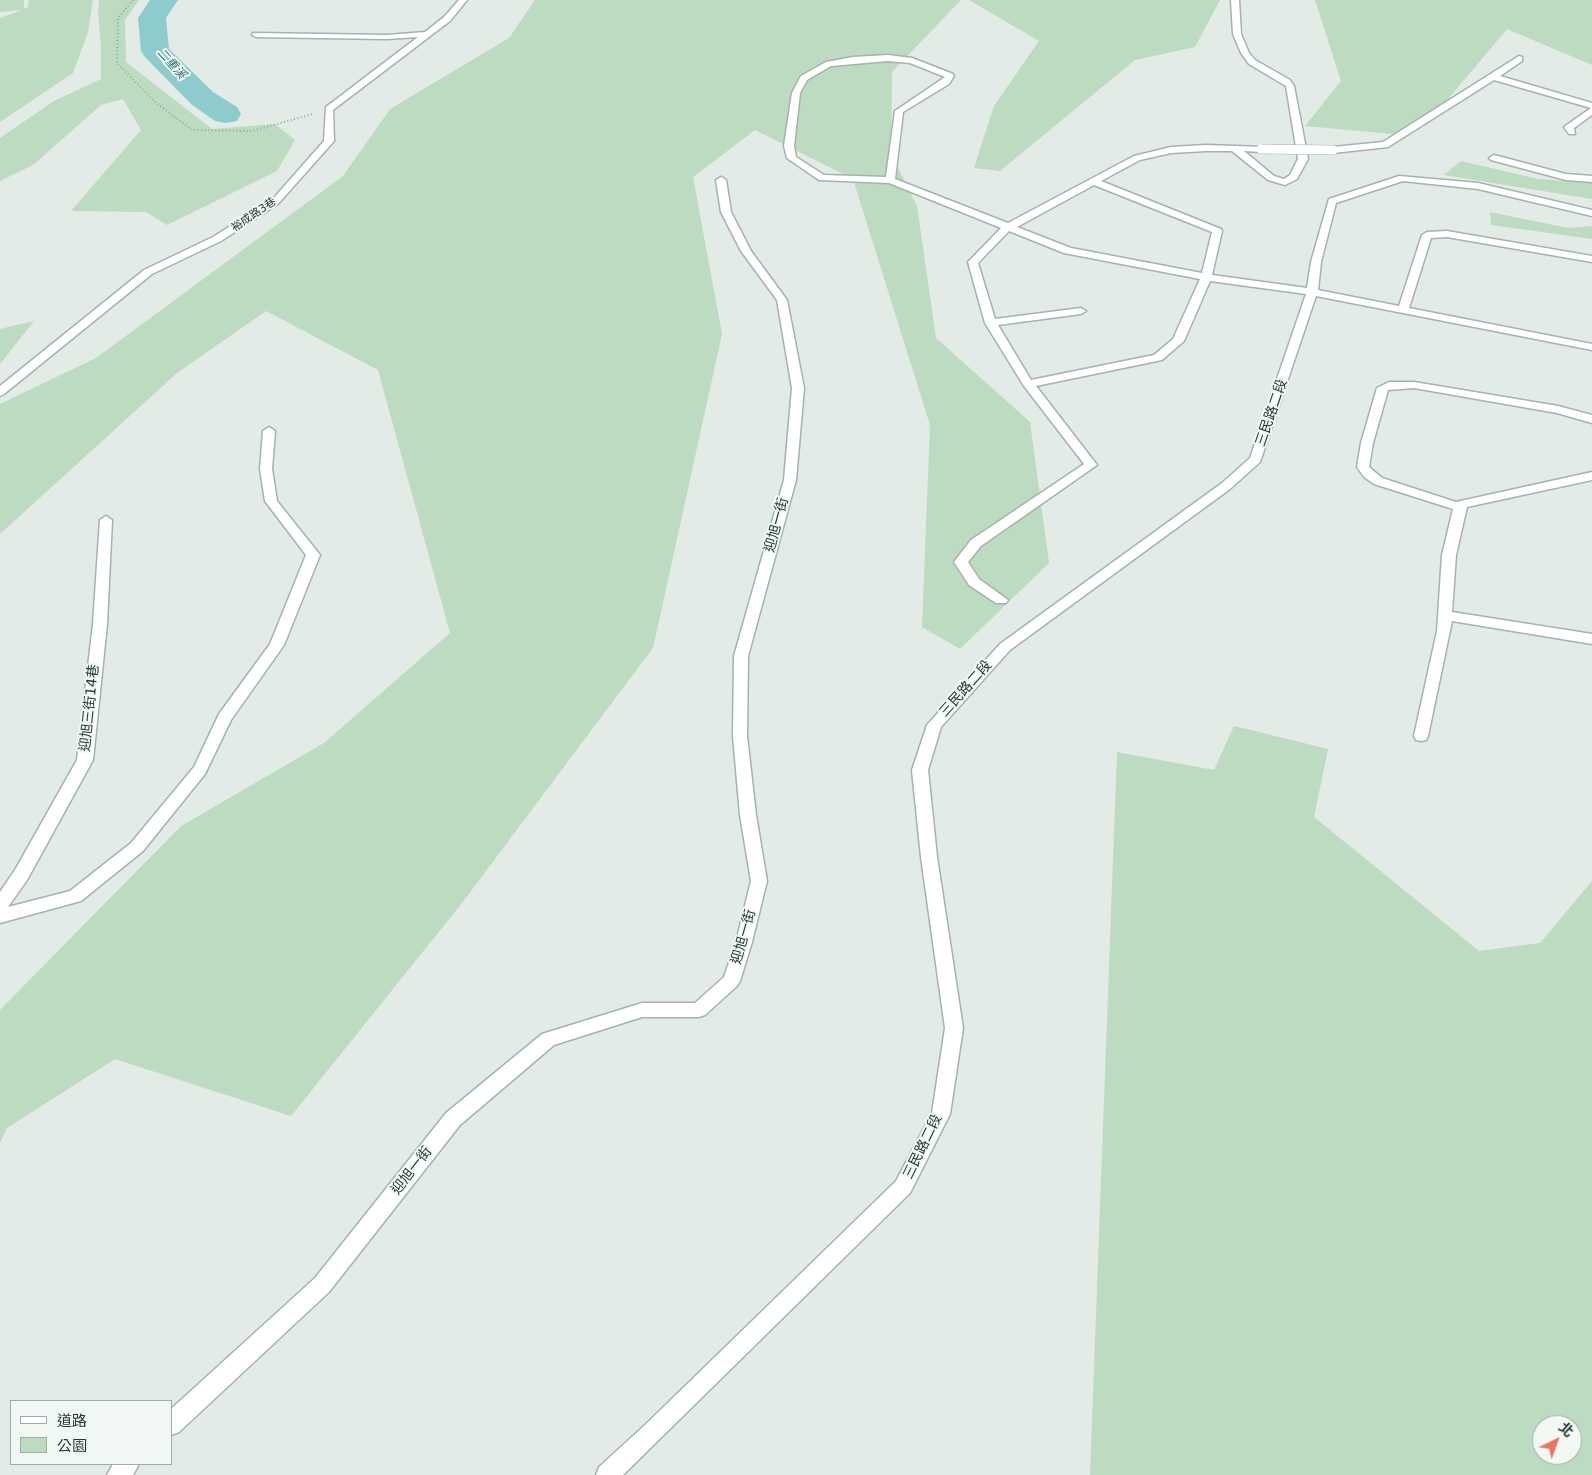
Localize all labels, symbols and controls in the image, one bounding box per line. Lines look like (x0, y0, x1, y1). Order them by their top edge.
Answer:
water label: 二重溪 (154, 46, 188, 82)
street label: 裕成路3巷 (229, 195, 279, 235)
street label: 三民路二段 (1253, 377, 1291, 449)
street label: 迎旭一街 (762, 496, 792, 554)
street label: 三民路二段 (936, 657, 996, 721)
street label: 迎旭三街14巷 (77, 663, 103, 753)
street label: 迎旭一街 (728, 908, 760, 966)
street label: 三民路二段 (900, 1112, 946, 1182)
street label: 迎旭一街 (388, 1144, 436, 1198)
legend (10, 1400, 172, 1465)
text: 道路 (57, 1412, 87, 1430)
north arrow (1532, 1415, 1582, 1465)
text: 北 (1556, 1419, 1577, 1440)
text: 公園 (57, 1437, 87, 1455)

